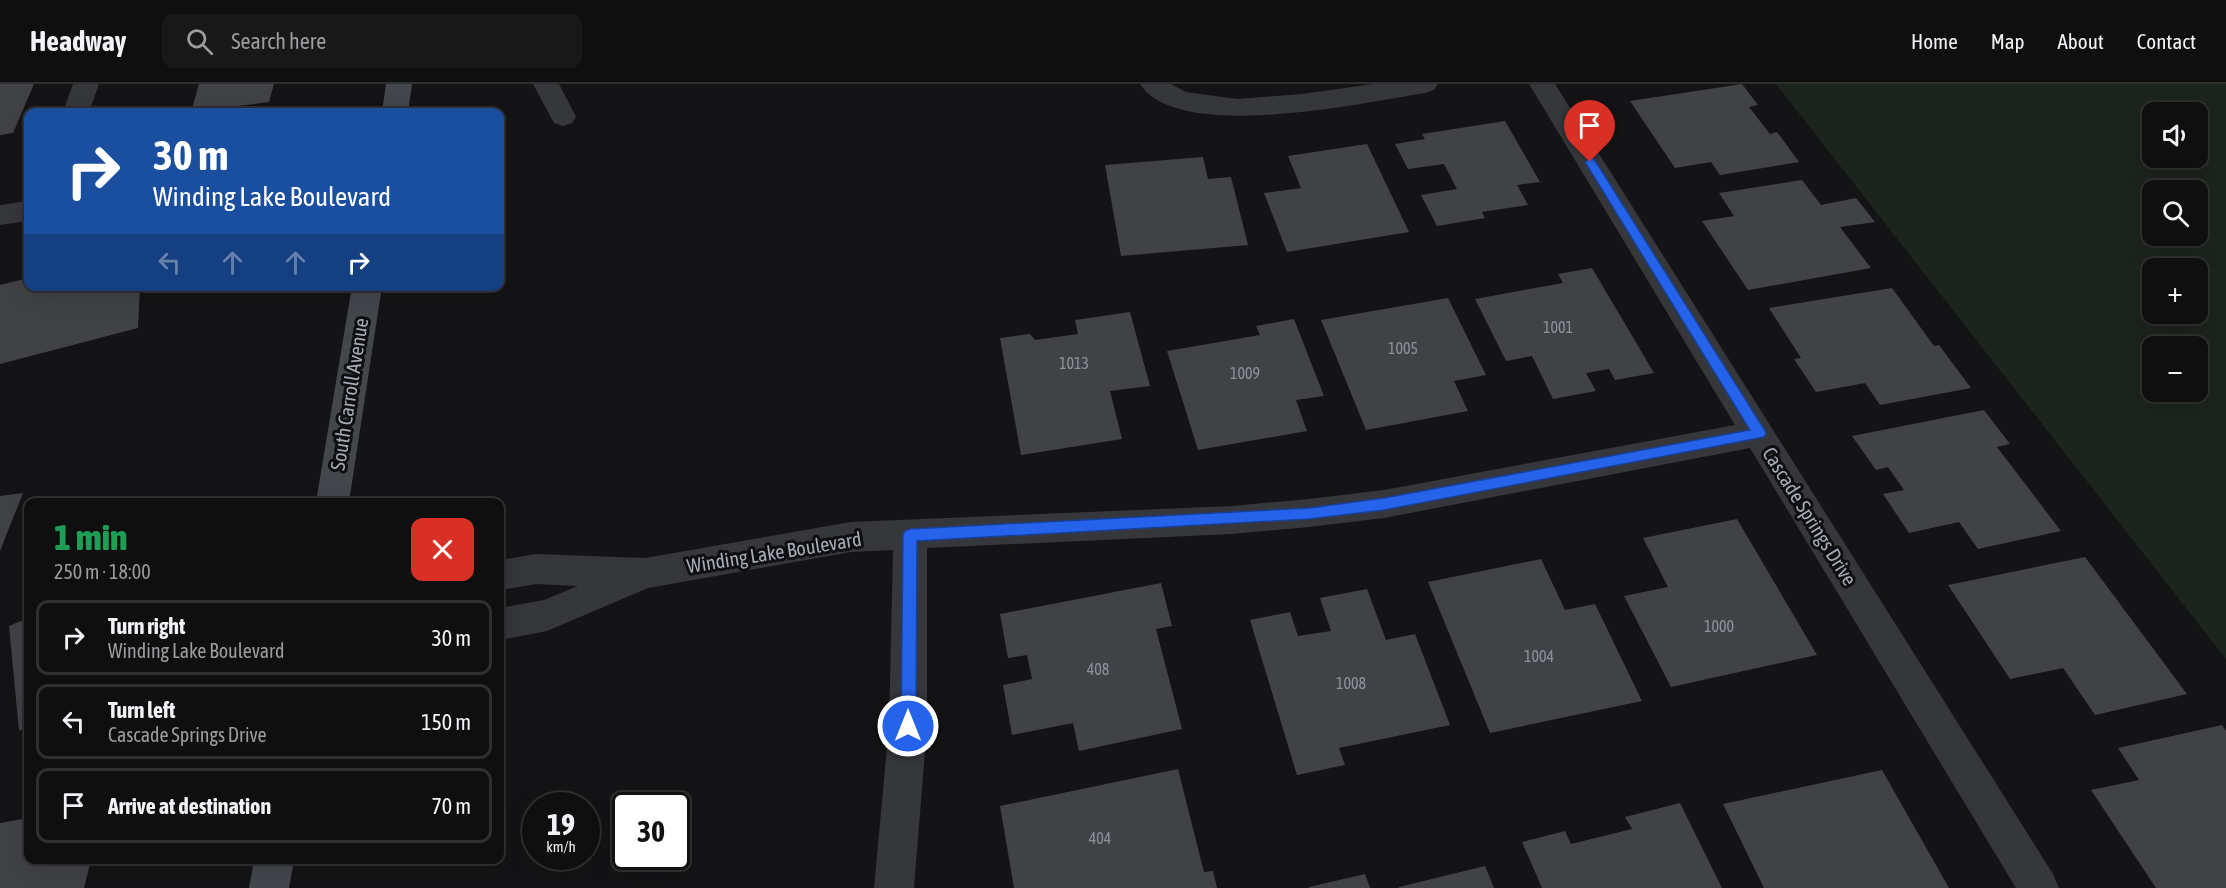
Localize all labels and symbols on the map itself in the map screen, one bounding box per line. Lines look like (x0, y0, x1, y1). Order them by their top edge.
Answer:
pin (1564, 100, 1615, 162)
street label: South Carroll Avenue (326, 316, 372, 472)
house number: 1001 (1543, 318, 1573, 336)
house number: 1005 (1388, 339, 1418, 357)
house number: 1013 (1059, 354, 1089, 372)
house number: 1009 (1230, 364, 1260, 382)
street label: Cascade Springs Drive (1758, 443, 1862, 589)
street label: Winding Lake Boulevard (685, 527, 863, 577)
house number: 1000 (1704, 617, 1734, 635)
house number: 1004 (1524, 647, 1554, 665)
house number: 408 (1087, 660, 1109, 678)
house number: 1008 (1336, 674, 1366, 692)
position arrow (876, 694, 940, 758)
speed limit sign: 30 (612, 792, 690, 870)
house number: 404 (1089, 829, 1111, 847)

